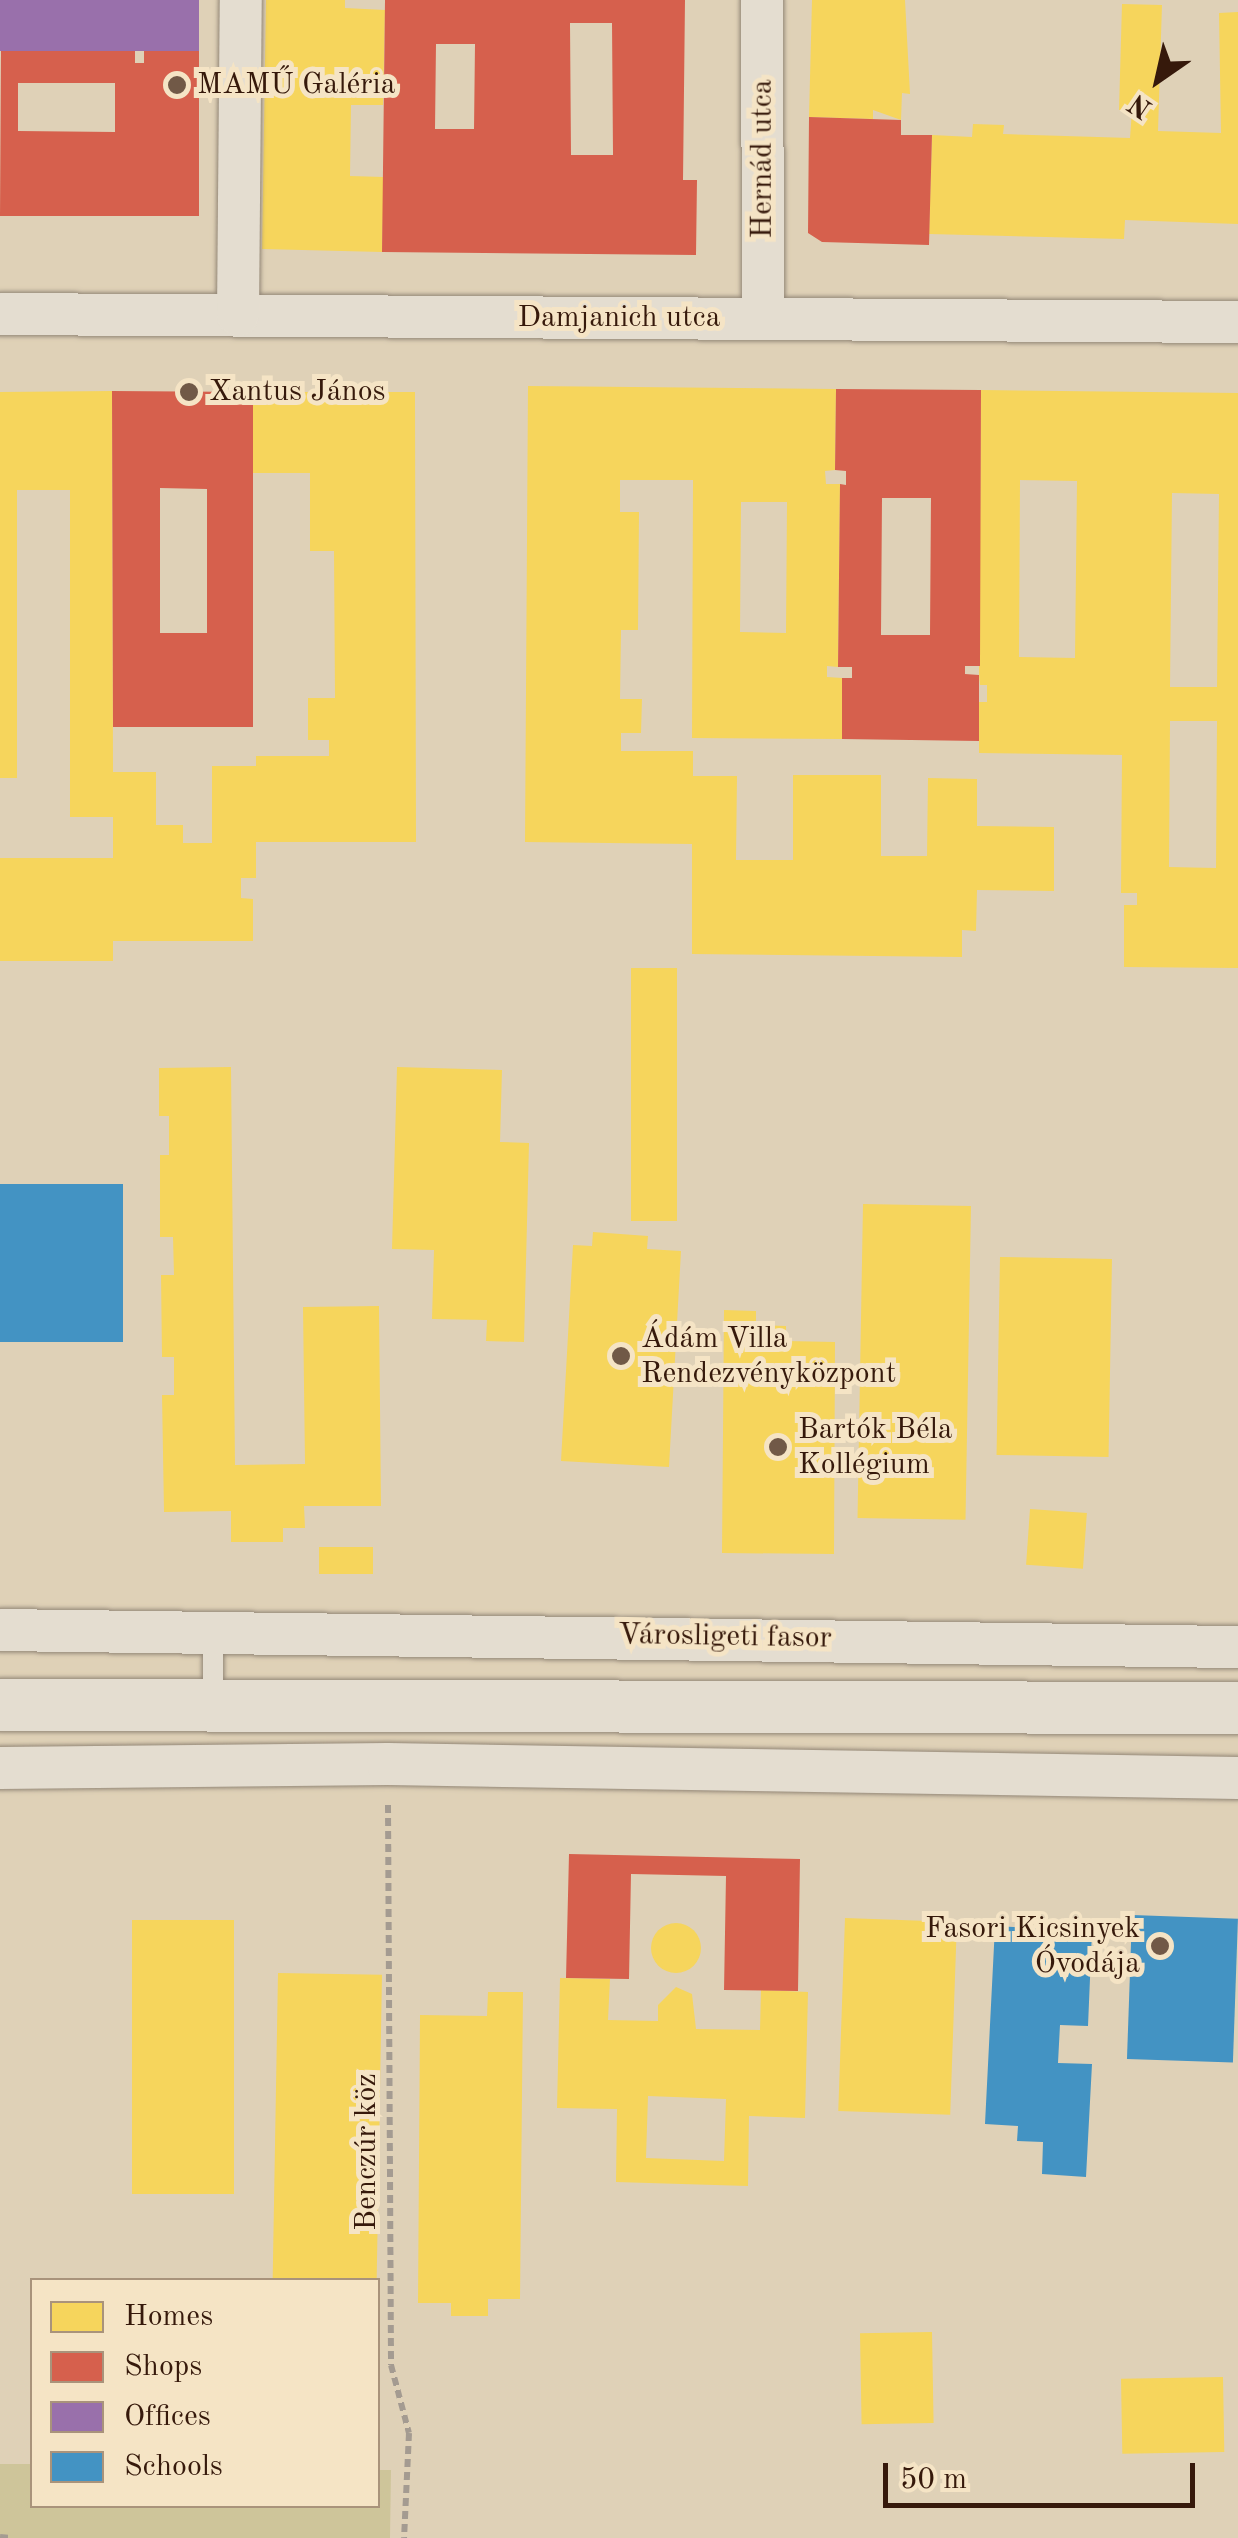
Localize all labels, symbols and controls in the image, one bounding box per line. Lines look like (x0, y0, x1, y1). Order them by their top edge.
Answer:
north arrow (1108, 30, 1208, 130)
place label: MAMŰ Galéria (197, 67, 396, 103)
marker: MAMŰ Galéria (166, 74, 188, 96)
street label: Hernád utca (745, 79, 781, 239)
text: N (1125, 87, 1158, 122)
street label: Damjanich utca (518, 300, 720, 336)
place label: Xantus János (209, 374, 386, 410)
marker: Xantus János (178, 381, 200, 403)
place label: Ádám Villa Rendezvényközpont (641, 1321, 896, 1392)
marker: Ádám Villa Rendezvényközpont (610, 1345, 632, 1367)
place label: Bartók Béla Kollégium (798, 1412, 953, 1482)
marker: Bartók Béla Kollégium (767, 1436, 789, 1458)
street label: Városligeti fasor (618, 1617, 832, 1657)
place label: Fasori Kicsinyek Óvodája (925, 1911, 1140, 1982)
marker: Fasori Kicsinyek Óvodája (1149, 1935, 1171, 1957)
street label: Benczúr köz (349, 2073, 385, 2231)
legend (30, 2278, 380, 2508)
text: Homes (124, 2302, 213, 2332)
text: Shops (124, 2352, 202, 2382)
text: Offices (124, 2402, 211, 2432)
scale bar (888, 2443, 1200, 2505)
text: Schools (124, 2452, 223, 2482)
text: 50 m (900, 2465, 967, 2495)

